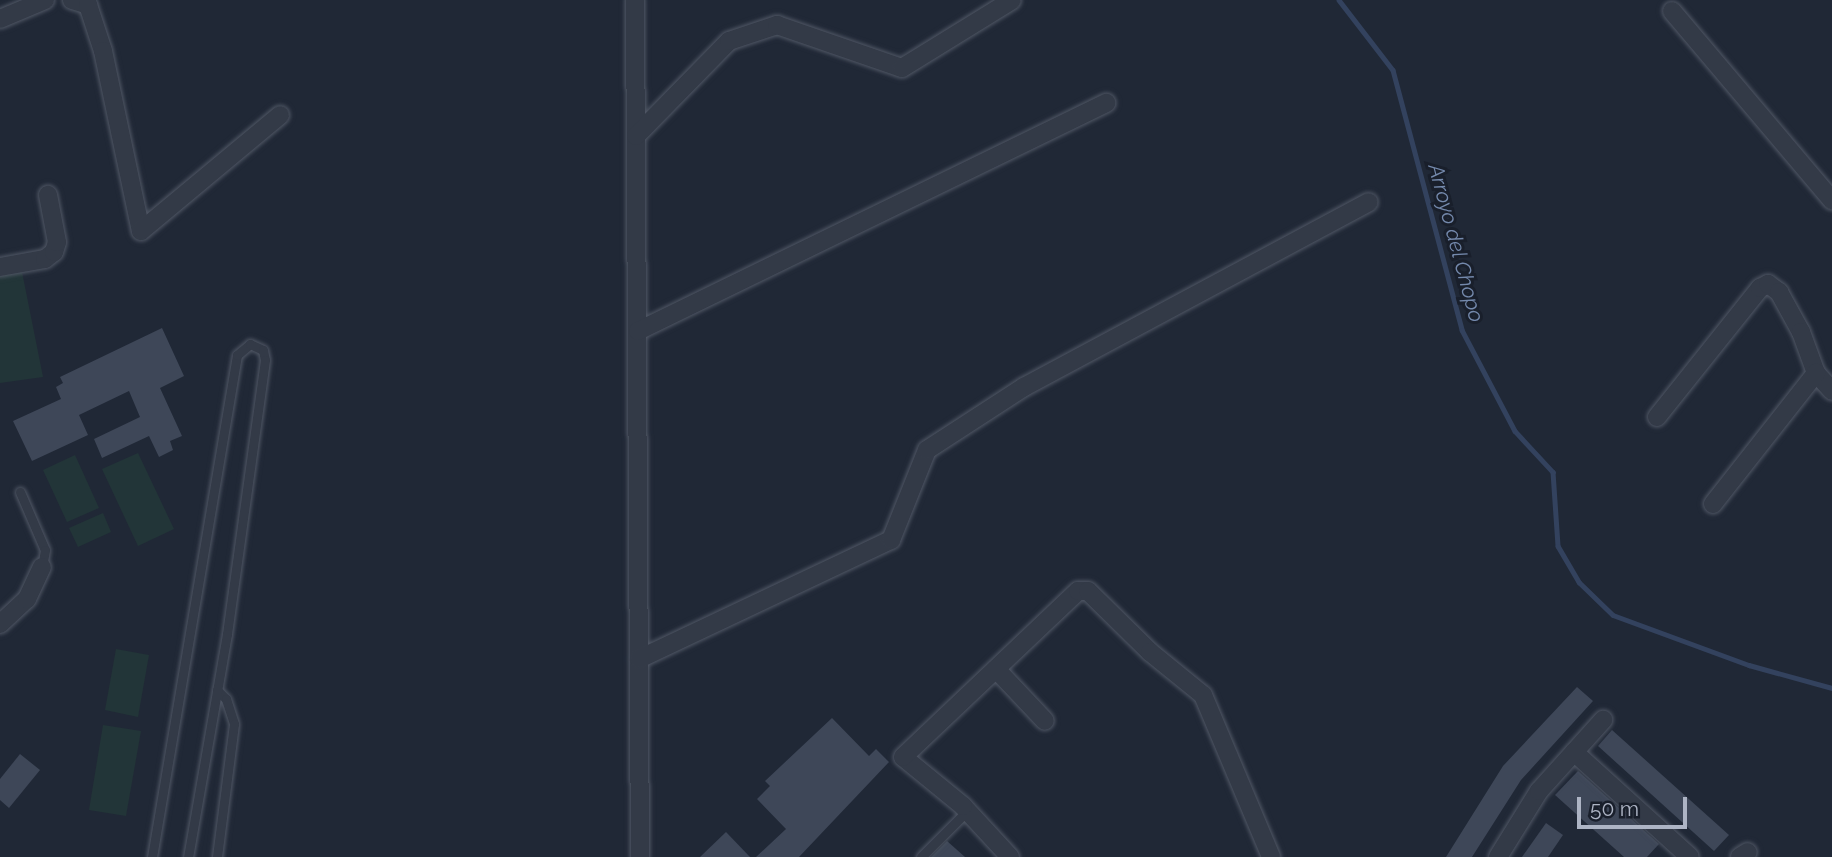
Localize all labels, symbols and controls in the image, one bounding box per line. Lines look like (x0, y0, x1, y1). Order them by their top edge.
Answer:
water label: Arroyo del Chopo (1423, 161, 1489, 325)
scale bar (1580, 784, 1690, 828)
text: 50 m (1590, 796, 1639, 821)

